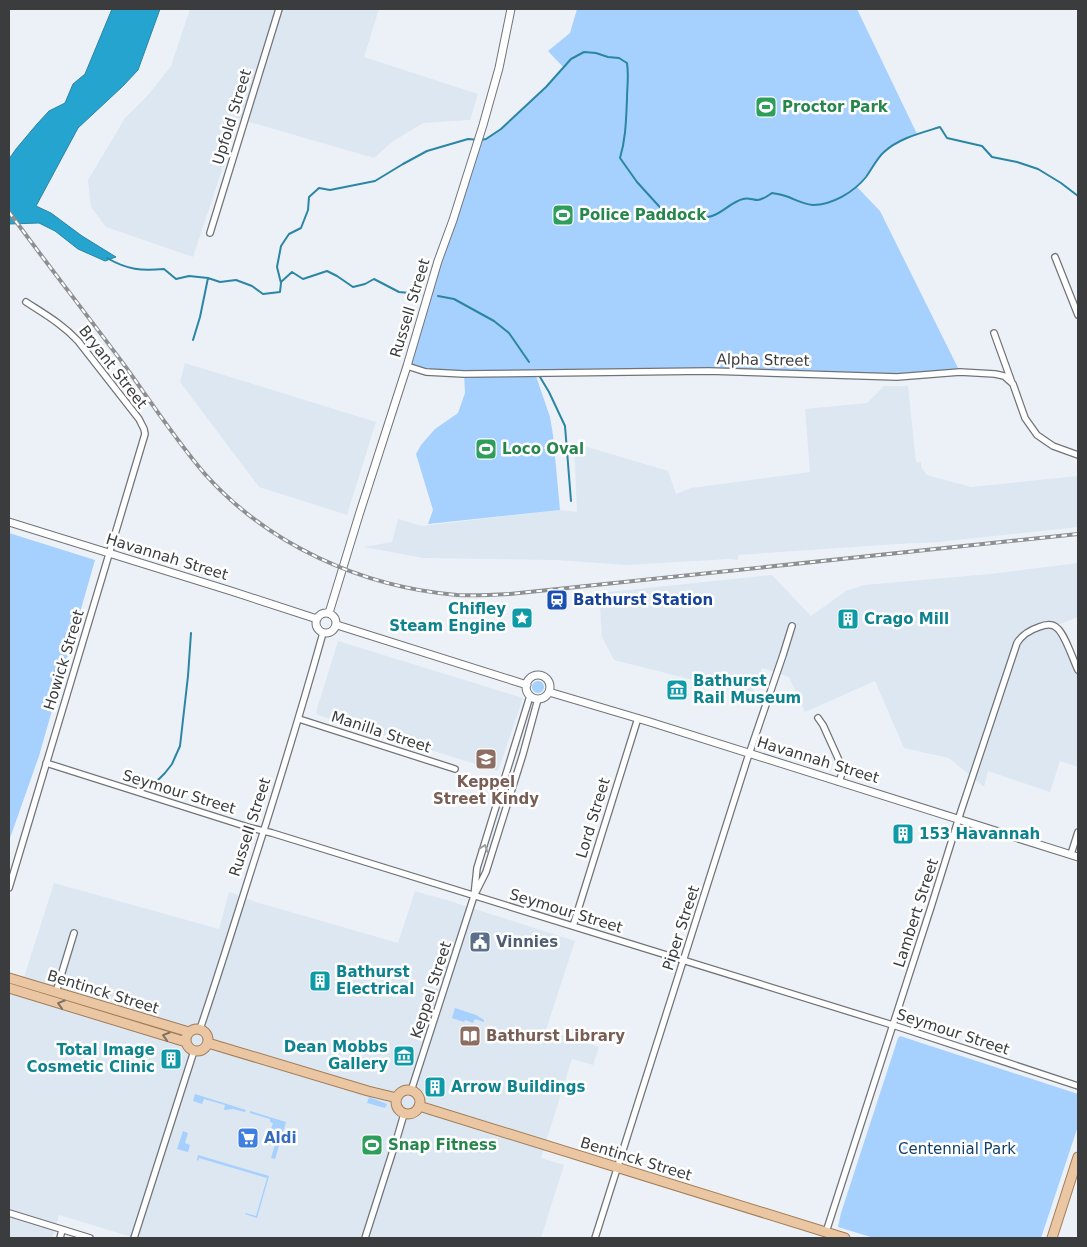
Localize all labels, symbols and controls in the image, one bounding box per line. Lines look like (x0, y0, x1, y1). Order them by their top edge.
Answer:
street label: Upfold Street (209, 67, 255, 167)
sports icon: Proctor Park (754, 95, 778, 119)
place label: Proctor Park (782, 98, 889, 116)
sports icon: Police Paddock (551, 203, 575, 227)
place label: Police Paddock (579, 206, 707, 224)
street label: Russell Street (386, 256, 434, 360)
street label: Bryant Street (75, 322, 151, 412)
street label: Alpha Street (716, 350, 810, 370)
sports icon: Loco Oval (474, 437, 498, 461)
place label: Loco Oval (502, 440, 584, 458)
street label: Havannah Street (104, 530, 230, 584)
station icon: Bathurst Station (545, 588, 569, 612)
place label: Bathurst Station (573, 591, 713, 609)
place label: Chifley Steam Engine (389, 600, 506, 635)
place icon: Chifley Steam Engine (510, 606, 534, 630)
street label: Howick Street (40, 607, 88, 712)
building icon: Crago Mill (836, 607, 860, 631)
place label: Crago Mill (864, 610, 949, 628)
place label: Bathurst Rail Museum (693, 672, 801, 707)
museum icon: Bathurst Rail Museum (665, 678, 689, 702)
street label: Manilla Street (329, 707, 433, 757)
street label: Havannah Street (755, 733, 881, 787)
school or university icon: Keppel Street Kindy (474, 747, 498, 771)
street label: Seymour Street (120, 766, 238, 818)
place label: Keppel Street Kindy (433, 773, 539, 808)
street label: Russell Street (226, 775, 274, 879)
street label: Lord Street (572, 776, 614, 860)
building icon: 153 Havannah (891, 822, 915, 846)
place label: 153 Havannah (919, 825, 1040, 843)
one-way arrow (478, 845, 488, 853)
street label: Lambert Street (890, 856, 942, 970)
street label: Piper Street (659, 883, 703, 973)
street label: Seymour Street (507, 885, 625, 937)
public building icon: Vinnies (468, 930, 492, 954)
place label: Vinnies (496, 933, 558, 951)
street label: Keppel Street (407, 939, 455, 1041)
place label: Bathurst Electrical (336, 963, 414, 998)
street label: Bentinck Street (45, 966, 161, 1018)
building icon: Bathurst Electrical (308, 969, 332, 993)
one-way arrow (57, 1000, 66, 1010)
street label: Seymour Street (894, 1005, 1012, 1059)
library icon: Bathurst Library (458, 1024, 482, 1048)
place label: Bathurst Library (486, 1027, 625, 1045)
one-way arrow (162, 1031, 170, 1041)
place label: Dean Mobbs Gallery (284, 1038, 388, 1073)
place label: Total Image Cosmetic Clinic (27, 1041, 155, 1076)
museum icon: Dean Mobbs Gallery (392, 1044, 416, 1068)
building icon: Total Image Cosmetic Clinic (159, 1047, 183, 1071)
building icon: Arrow Buildings (423, 1075, 447, 1099)
place label: Arrow Buildings (451, 1078, 585, 1096)
supermarket icon: Aldi (236, 1126, 260, 1150)
place label: Aldi (264, 1129, 297, 1147)
sports icon: Snap Fitness (360, 1133, 384, 1157)
street label: Bentinck Street (578, 1133, 694, 1185)
place label: Snap Fitness (388, 1136, 497, 1154)
park label: Centennial Park (898, 1140, 1016, 1158)

